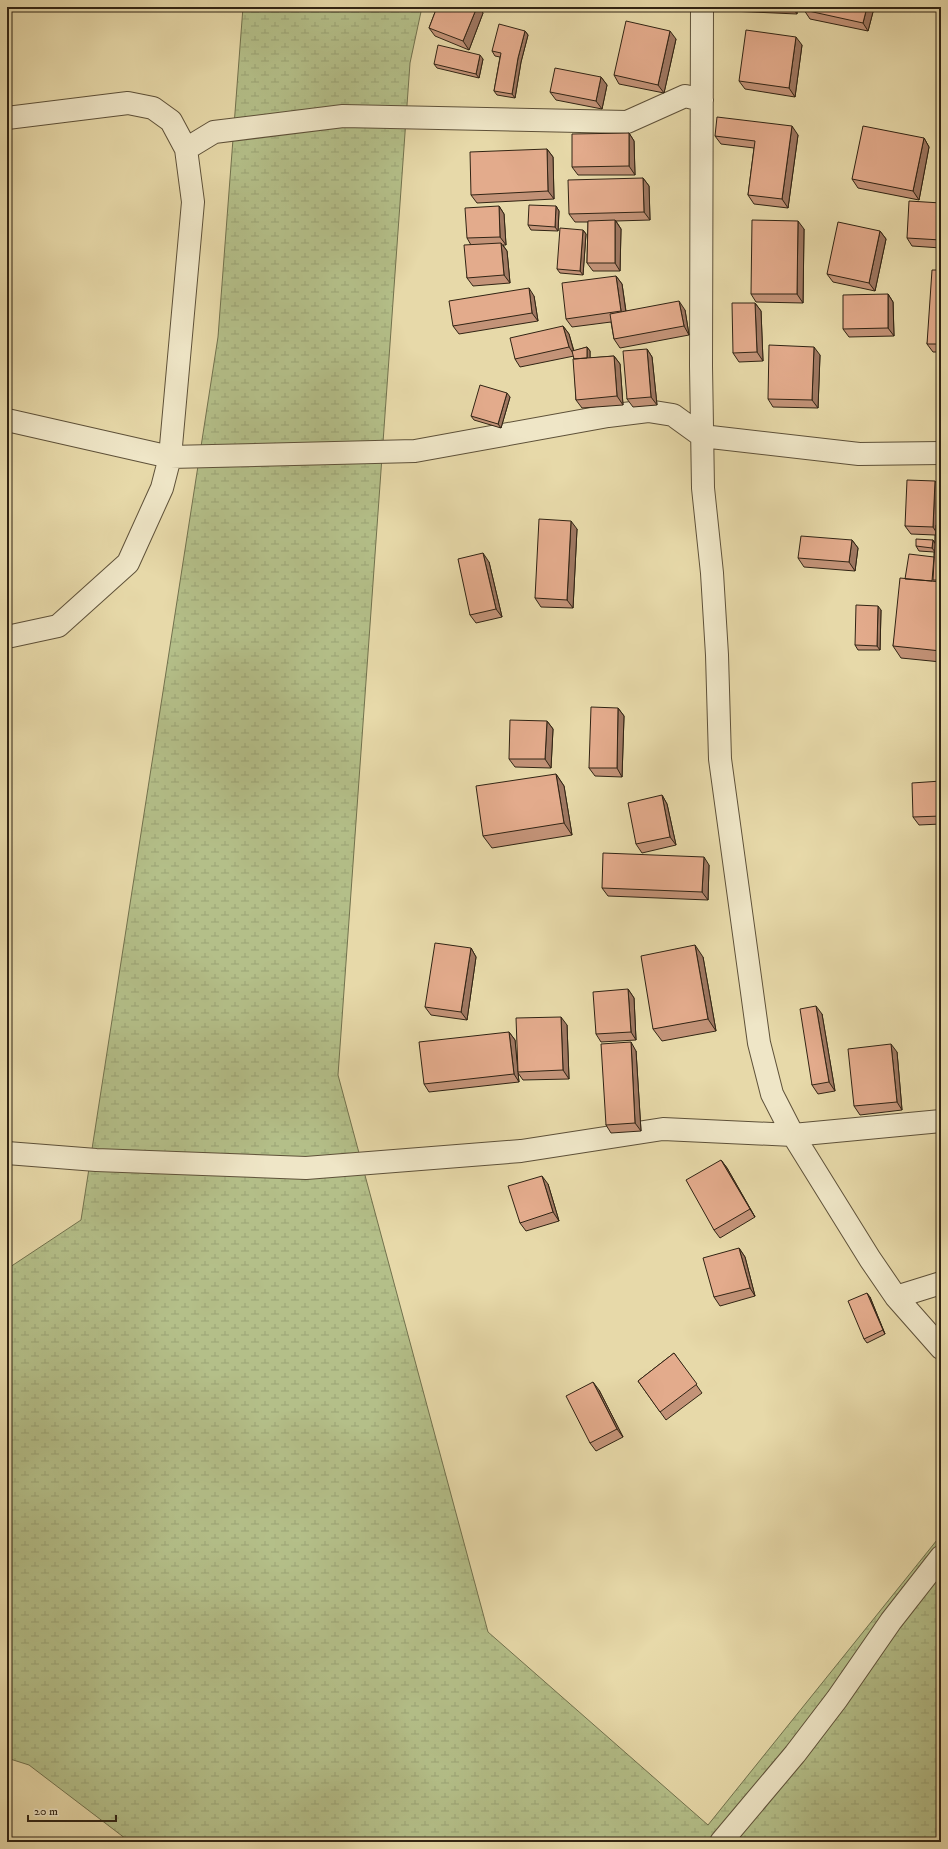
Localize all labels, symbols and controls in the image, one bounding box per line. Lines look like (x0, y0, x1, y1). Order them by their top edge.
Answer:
scale bar (28, 1797, 116, 1823)
text: 20 m (34, 1804, 58, 1819)

